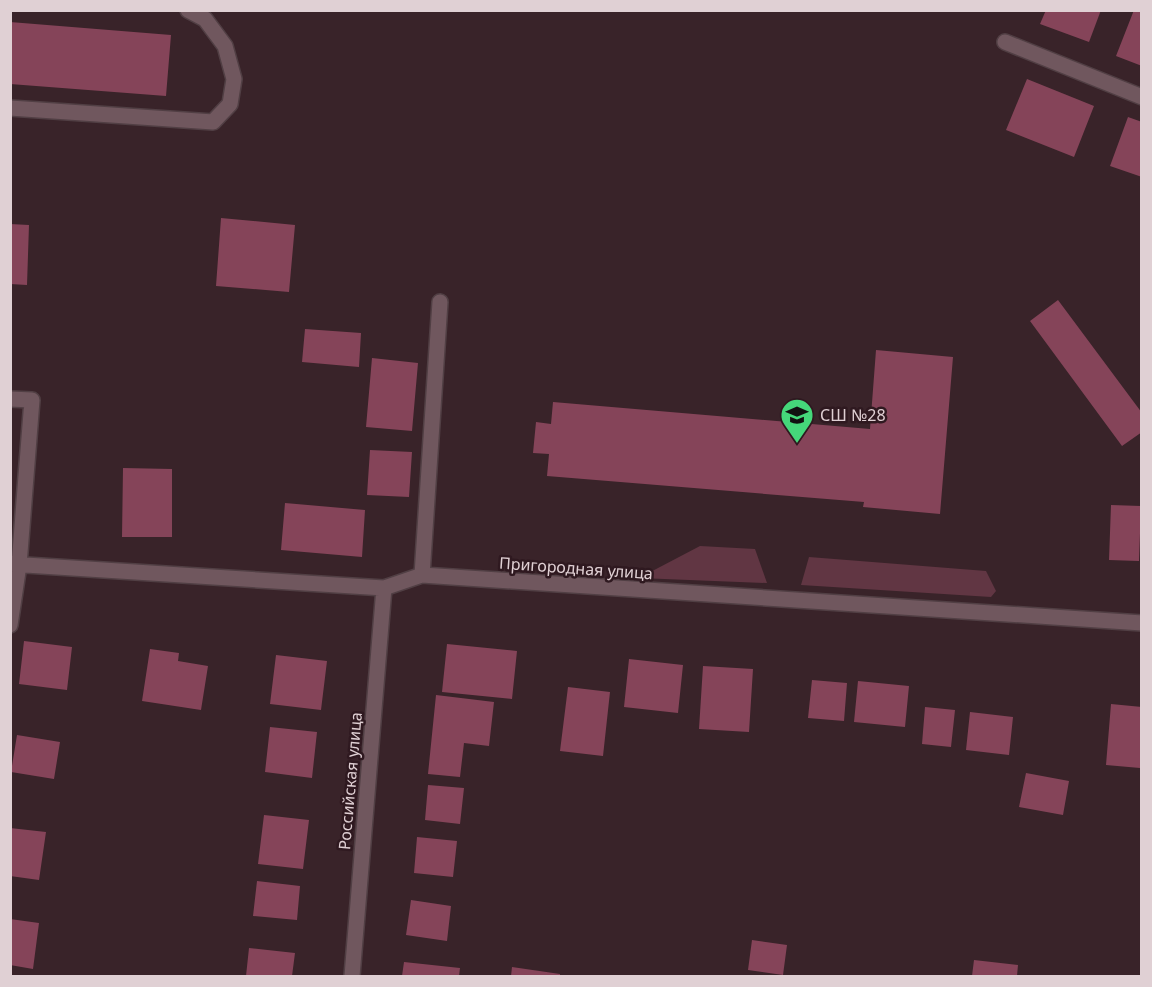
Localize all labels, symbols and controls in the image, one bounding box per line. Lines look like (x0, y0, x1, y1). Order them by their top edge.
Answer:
school or university icon: СШ №28 (779, 397, 815, 444)
place label: СШ №28 (820, 404, 886, 426)
street label: Пригородная улица (498, 552, 654, 584)
street label: Российская улица (333, 711, 367, 851)

